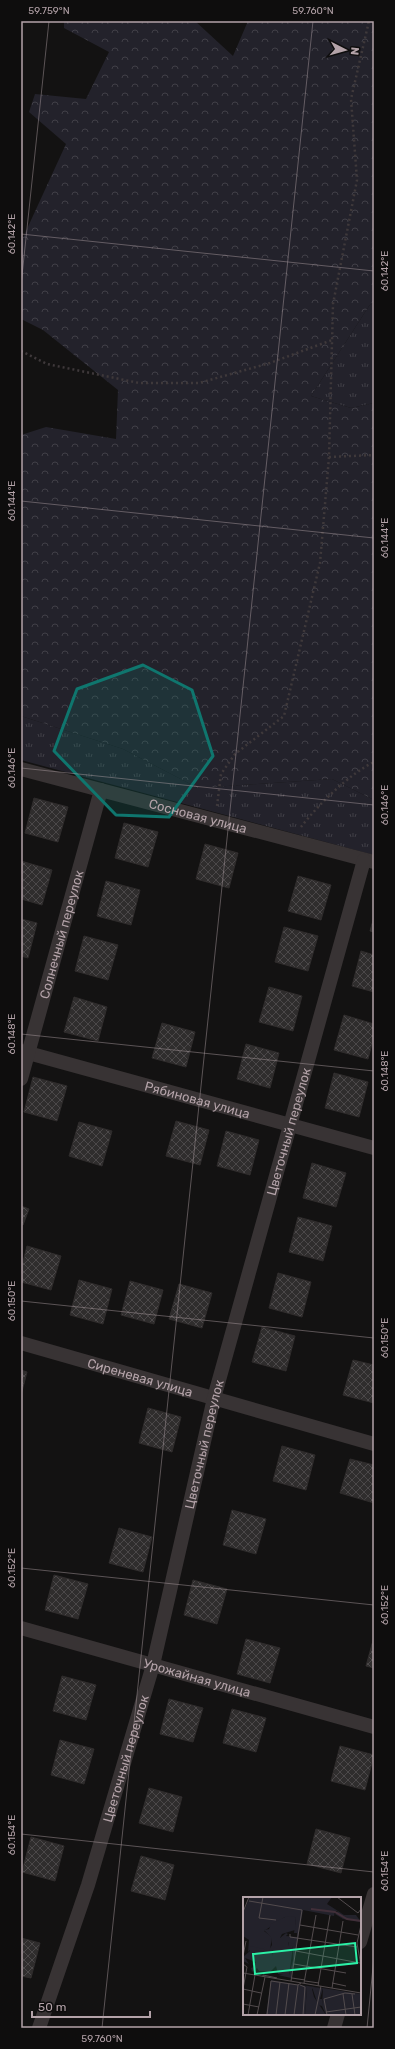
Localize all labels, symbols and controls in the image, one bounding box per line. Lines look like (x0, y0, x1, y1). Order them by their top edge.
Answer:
text: 59.759°N (28, 5, 70, 17)
text: 59.760°N (292, 5, 334, 17)
north arrow (325, 30, 365, 70)
text: N (348, 46, 361, 56)
text: 60.142°E (6, 214, 18, 254)
text: 60.142°E (379, 251, 391, 291)
text: 60.144°E (6, 481, 18, 521)
text: 60.144°E (379, 518, 391, 558)
text: 60.146°E (6, 748, 18, 788)
text: 60.146°E (379, 785, 391, 825)
street label: Сосновая улица (147, 796, 249, 836)
street label: Солнечный переулок (37, 869, 86, 1000)
text: 60.148°E (6, 1014, 18, 1054)
text: 60.148°E (379, 1051, 391, 1091)
street label: Цветочный переулок (264, 1066, 314, 1197)
street label: Рябиновая улица (143, 1078, 252, 1122)
text: 60.150°E (6, 1281, 18, 1321)
text: 60.150°E (379, 1318, 391, 1358)
street label: Сиреневая улица (86, 1355, 195, 1400)
street label: Цветочный переулок (182, 1378, 227, 1510)
text: 60.152°E (6, 1548, 18, 1588)
text: 60.152°E (379, 1585, 391, 1625)
street label: Урожайная улица (142, 1656, 252, 1700)
street label: Цветочный переулок (100, 1693, 152, 1824)
text: 60.154°E (6, 1815, 18, 1855)
text: 60.154°E (379, 1851, 391, 1891)
inset map (243, 1897, 361, 2015)
scale bar (32, 1993, 150, 2019)
text: 50 m (38, 2000, 66, 2014)
text: 59.760°N (81, 2033, 123, 2045)

